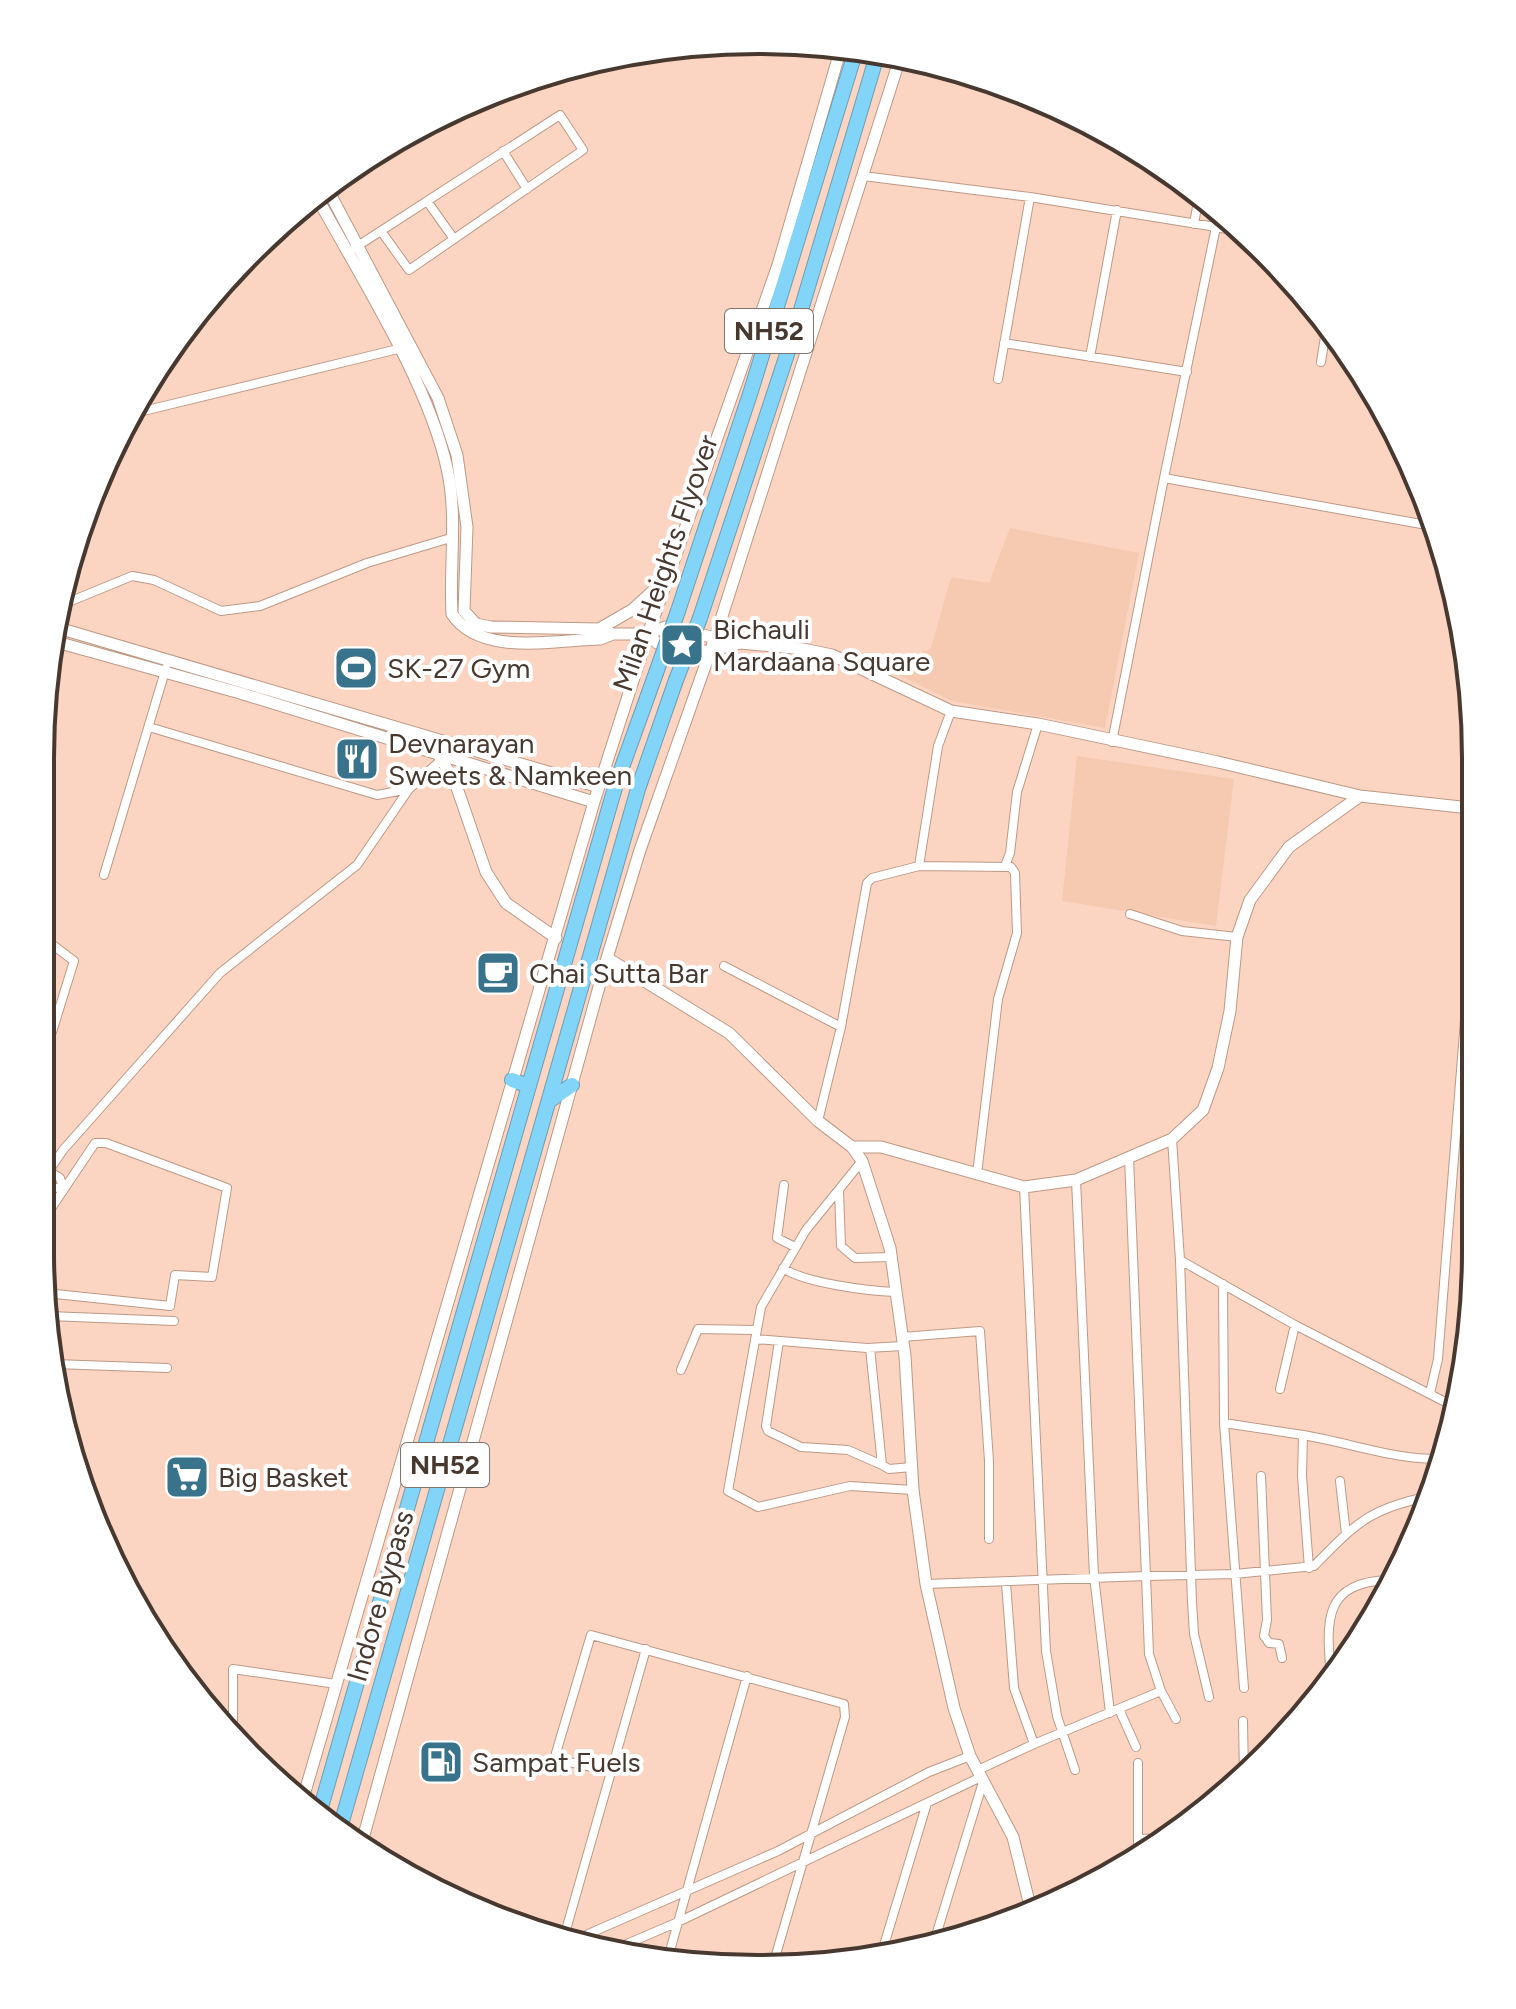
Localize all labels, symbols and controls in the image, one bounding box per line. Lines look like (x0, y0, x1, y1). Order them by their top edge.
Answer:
road number: NH52 (725, 309, 813, 353)
street label: Milan Heights Flyover (605, 430, 725, 696)
place label: Bichauli Mardaana Square (713, 612, 930, 678)
place icon: Bichauli Mardaana Square (658, 621, 706, 669)
sports icon: SK-27 Gym (332, 644, 380, 692)
place label: SK-27 Gym (387, 651, 530, 685)
place label: Devnarayan Sweets & Namkeen (388, 726, 632, 792)
restaurant icon: Devnarayan Sweets & Namkeen (333, 735, 381, 783)
cafe icon: Chai Sutta Bar (474, 949, 522, 997)
place label: Chai Sutta Bar (529, 956, 709, 990)
road number: NH52 (401, 1443, 489, 1487)
supermarket icon: Big Basket (163, 1453, 211, 1501)
place label: Big Basket (218, 1460, 349, 1494)
street label: Indore Bypass (339, 1507, 421, 1685)
fuel station icon: Sampat Fuels (417, 1738, 465, 1786)
place label: Sampat Fuels (472, 1745, 641, 1779)

